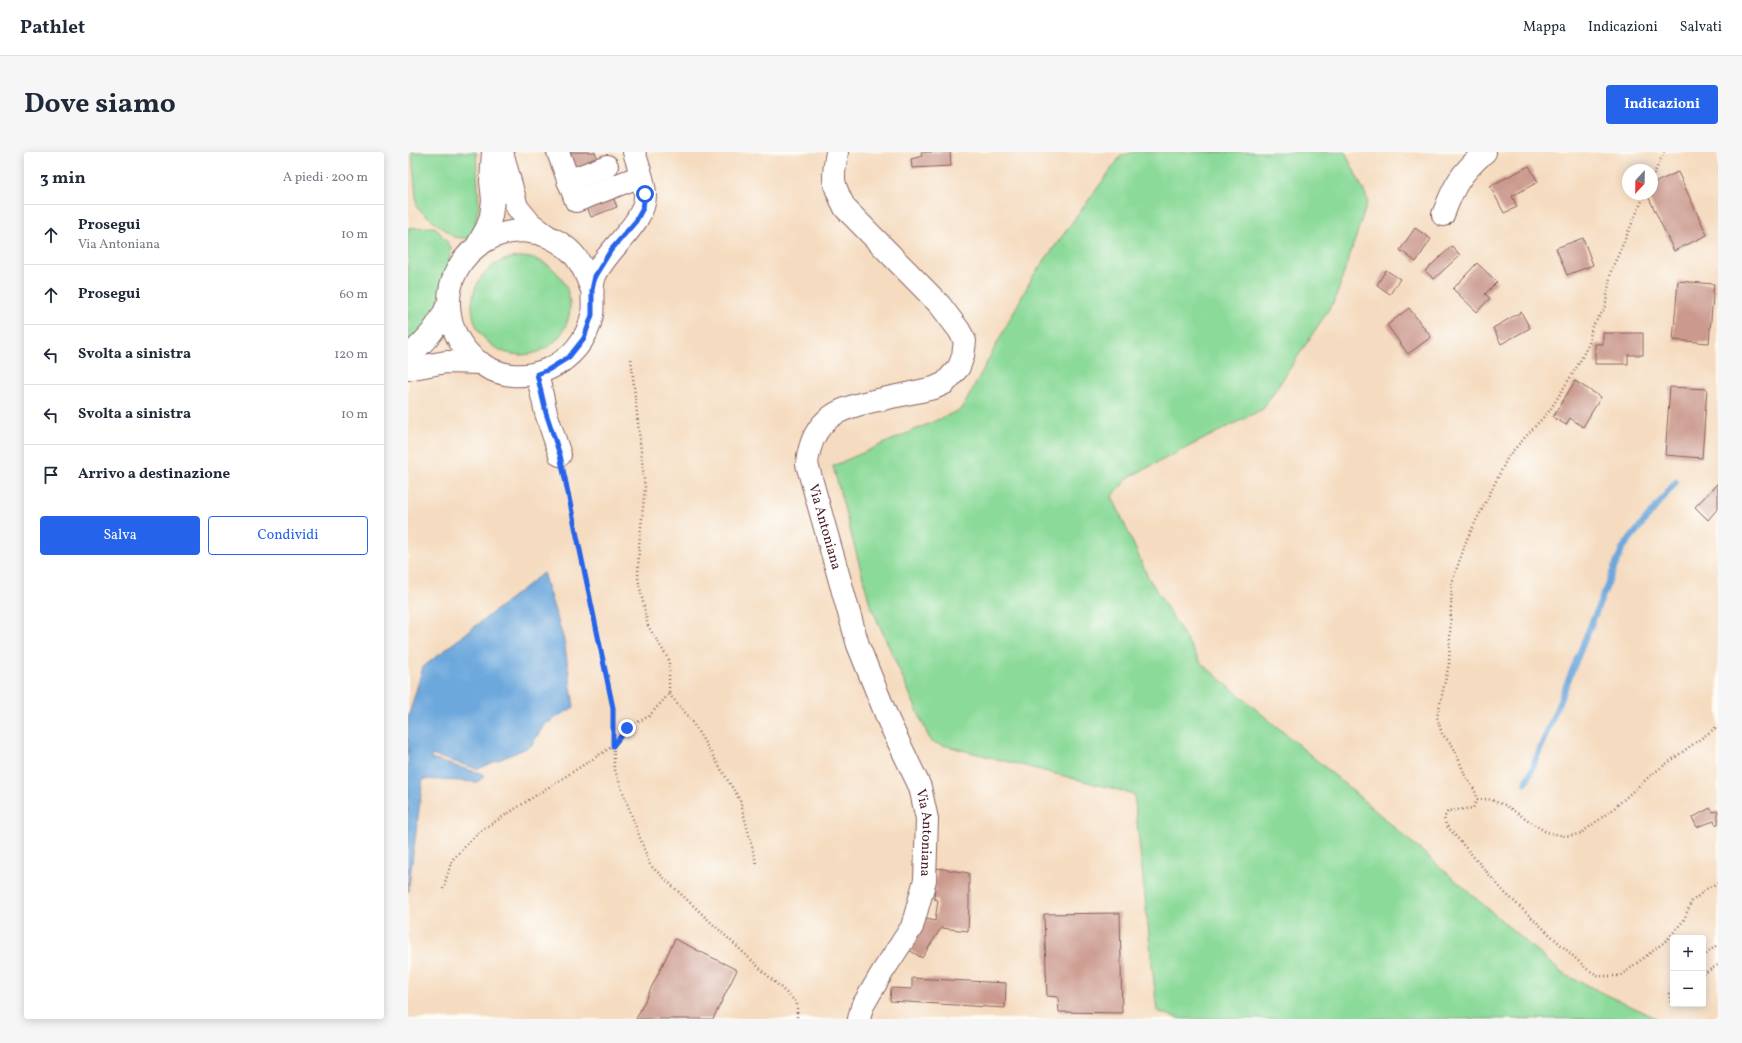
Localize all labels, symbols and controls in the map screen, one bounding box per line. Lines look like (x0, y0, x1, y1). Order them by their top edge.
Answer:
text: Pathlet (20, 15, 85, 41)
text: Mappa (1523, 18, 1566, 37)
text: Indicazioni (1588, 18, 1658, 37)
text: Salvati (1680, 18, 1722, 37)
text: Dove siamo (24, 85, 176, 124)
button: Indicazioni (1606, 85, 1718, 124)
north arrow (1622, 164, 1658, 200)
text: 3 min (40, 167, 86, 190)
text: A piedi · 200 m (283, 169, 368, 187)
route start (636, 185, 654, 203)
text: Prosegui (78, 215, 141, 236)
icon: ahead (40, 224, 62, 246)
text: 10 m (341, 226, 368, 244)
text: Via Antoniana (78, 236, 160, 254)
icon: ahead (40, 284, 62, 306)
text: Prosegui (78, 284, 141, 305)
text: 60 m (340, 286, 368, 304)
icon: left (40, 344, 62, 366)
text: Svolta a sinistra (78, 344, 191, 365)
text: 120 m (334, 346, 368, 364)
icon: left (40, 404, 62, 426)
text: Svolta a sinistra (78, 404, 191, 425)
text: 10 m (341, 406, 368, 424)
icon: arrive (40, 464, 62, 486)
text: Arrivo a destinazione (78, 464, 230, 485)
street label: Via Antoniana (804, 482, 846, 572)
button: Salva (40, 516, 200, 555)
button: Condividi (208, 516, 368, 555)
route end (618, 719, 636, 737)
street label: Via Antoniana (911, 787, 937, 877)
map controls (1670, 935, 1706, 1007)
button: + (1670, 935, 1706, 971)
button: − (1670, 971, 1706, 1007)

